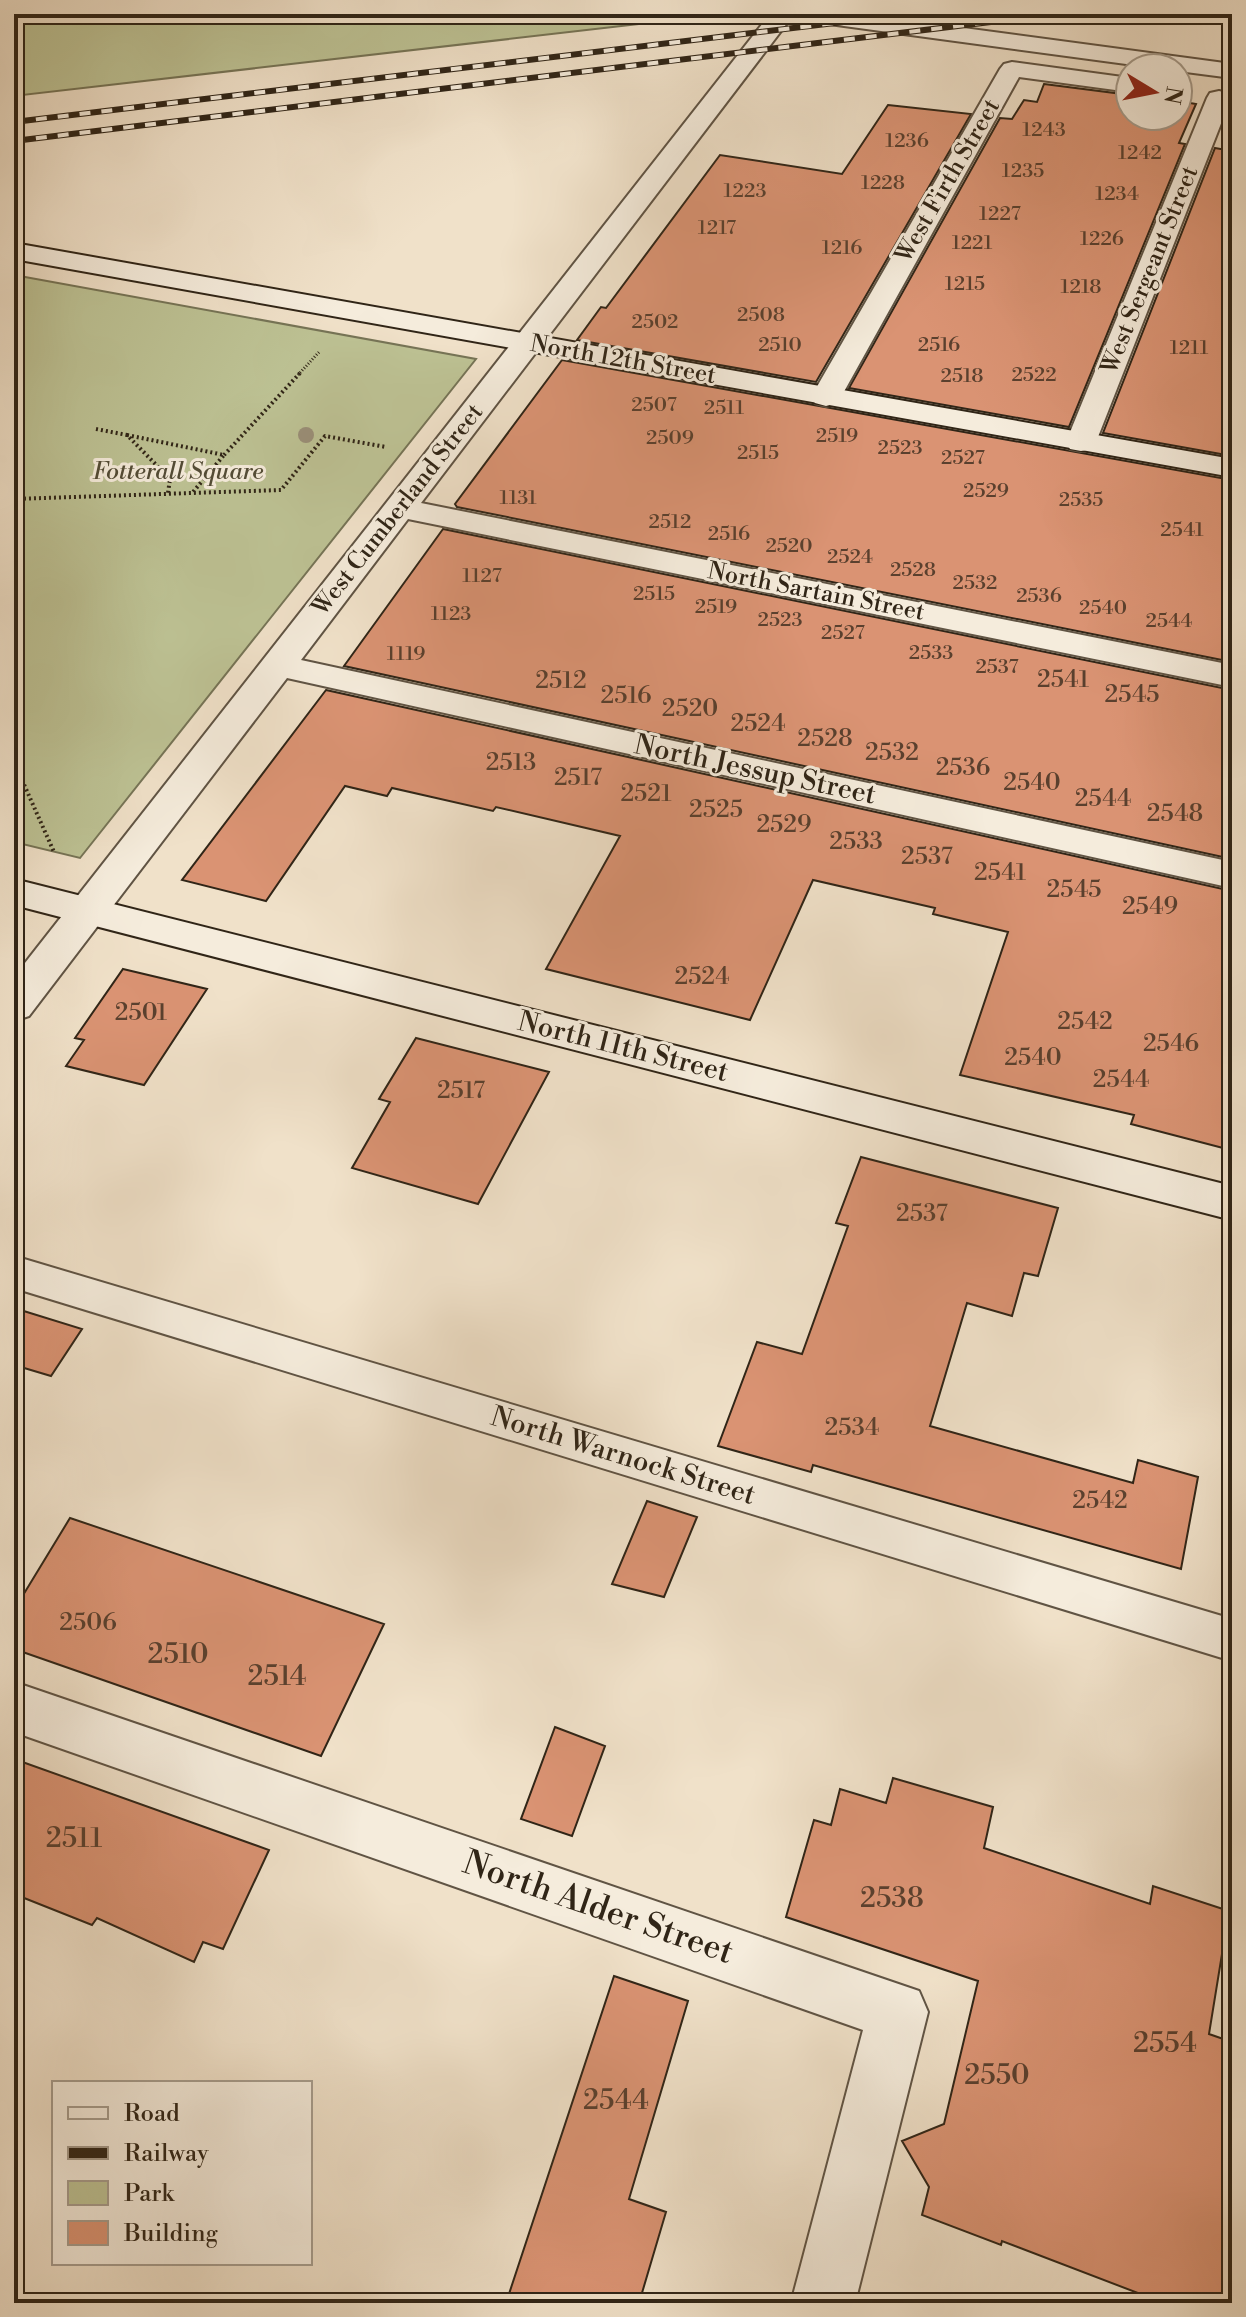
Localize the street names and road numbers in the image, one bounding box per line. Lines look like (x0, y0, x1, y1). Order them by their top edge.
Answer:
street label: West Firth Street (888, 93, 1007, 269)
street label: West Sergeant Street (1094, 161, 1206, 379)
street label: North 12th Street (528, 329, 719, 391)
street label: West Cumberland Street (305, 398, 490, 623)
street label: North Sartain Street (705, 556, 928, 628)
street label: North Jessup Street (631, 727, 879, 813)
street label: North 11th Street (514, 1004, 732, 1090)
street label: North Warnock Street (486, 1399, 760, 1513)
street label: North Alder Street (457, 1842, 739, 1974)

